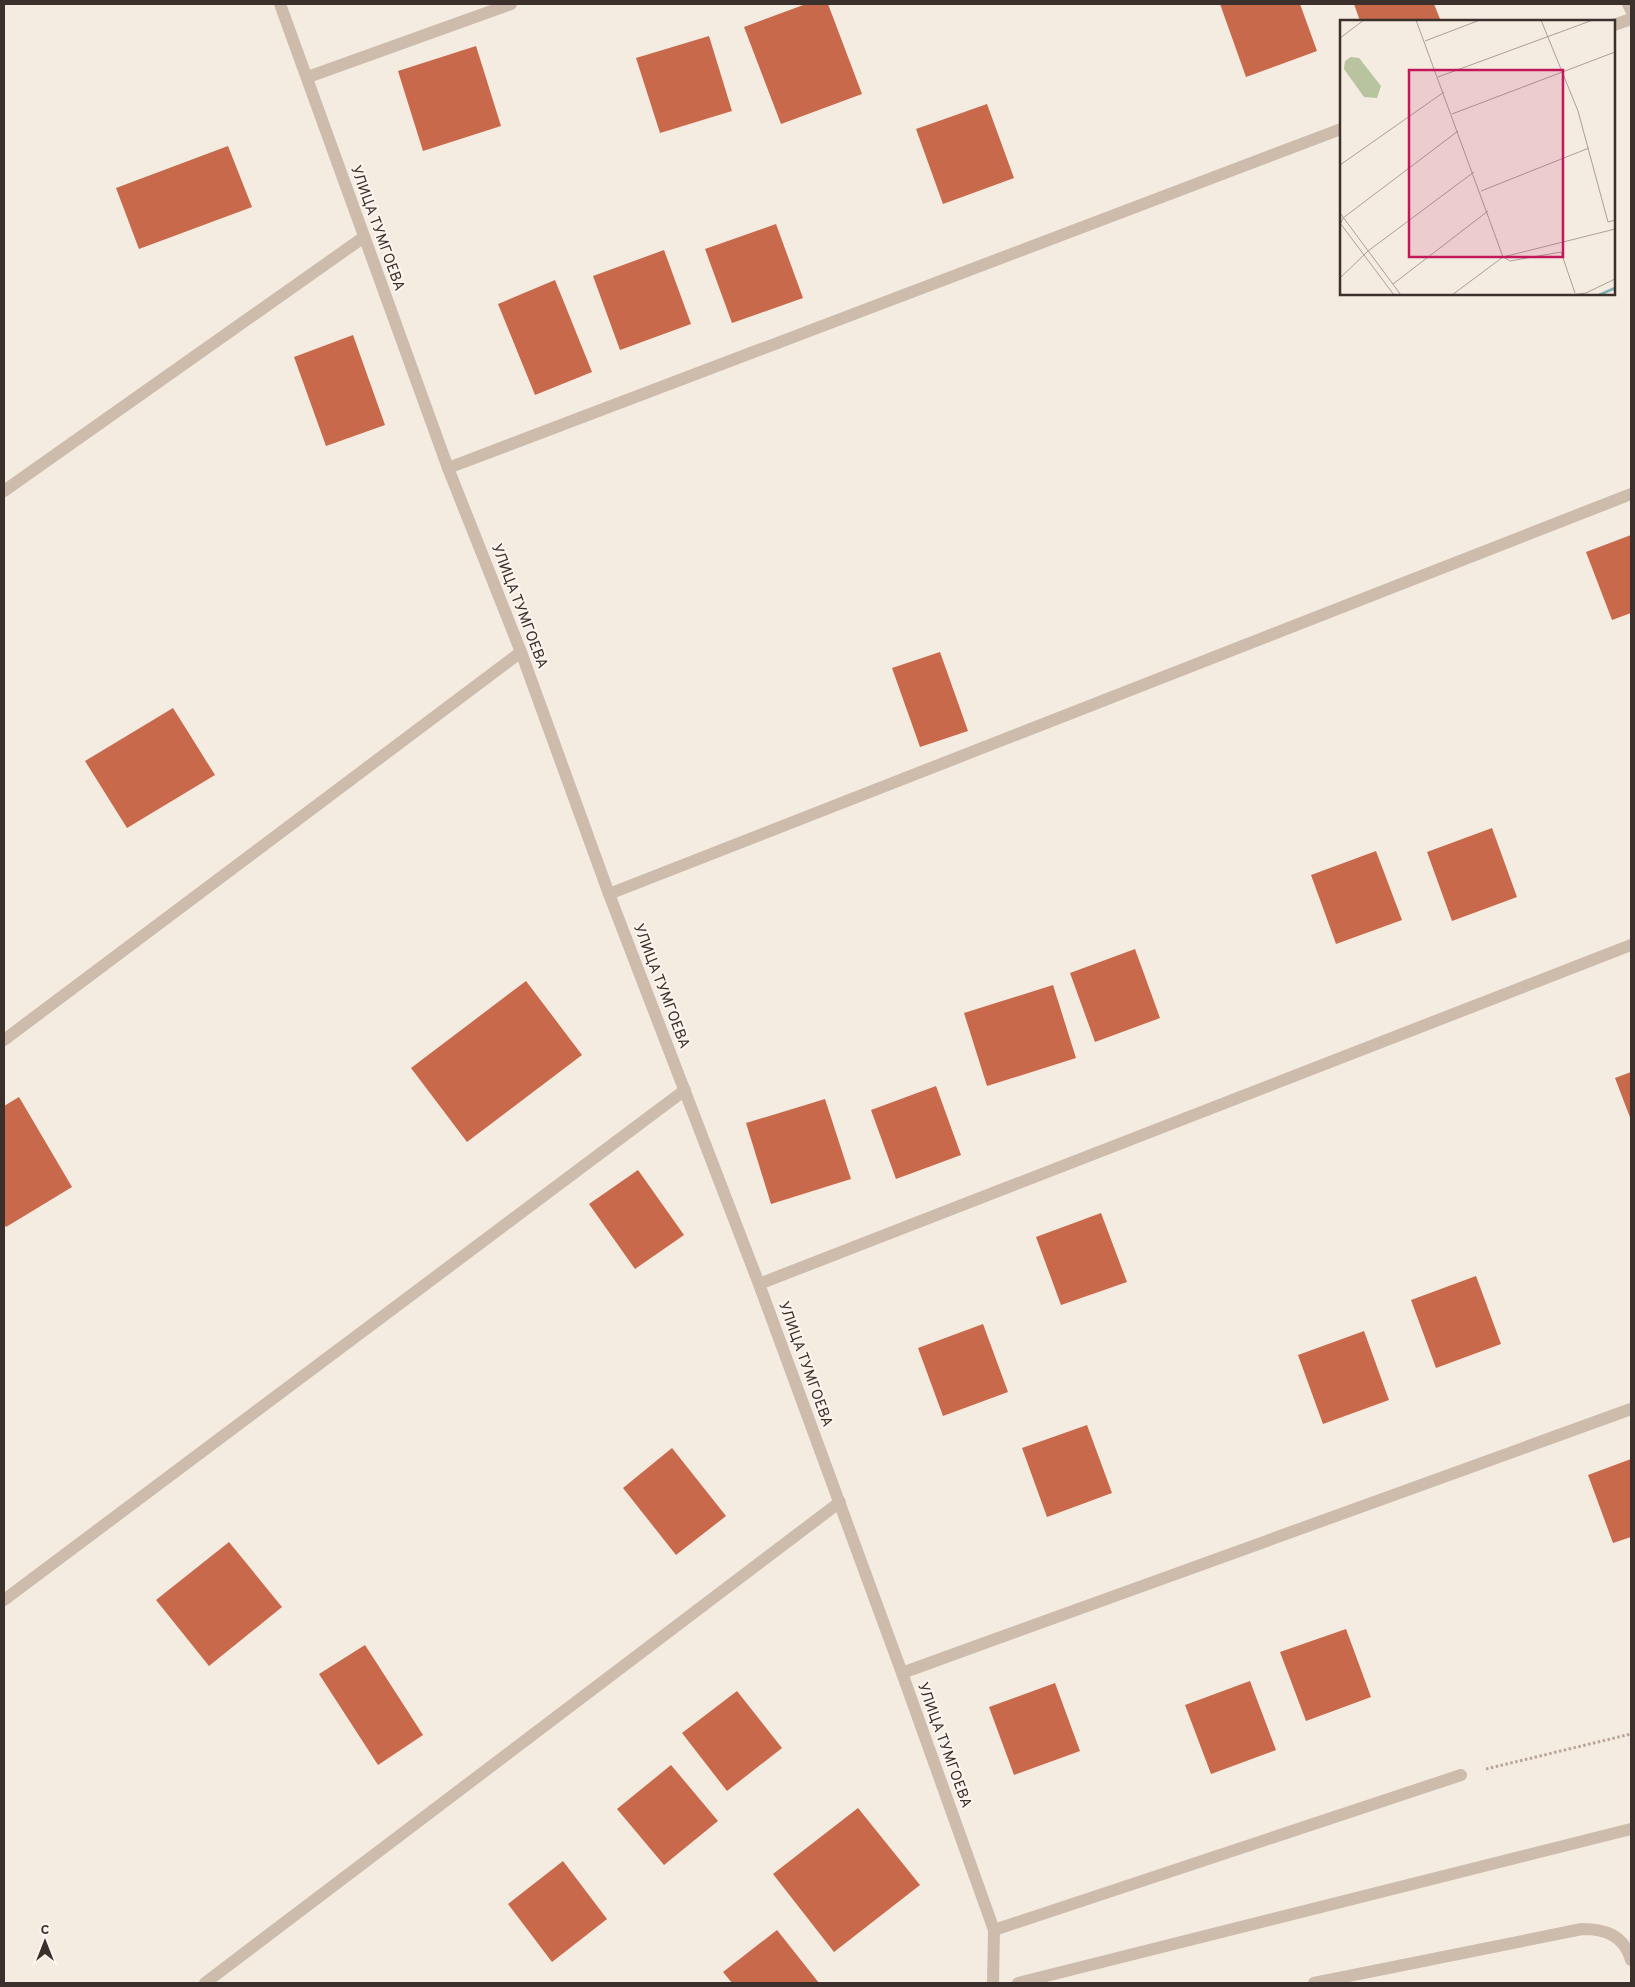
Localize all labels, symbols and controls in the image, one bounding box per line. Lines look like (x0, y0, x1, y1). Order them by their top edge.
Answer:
inset map (1340, 20, 1615, 295)
street label: УЛИЦА ТУМГОЕВА (345, 163, 408, 294)
street label: УЛИЦА ТУМГОЕВА (486, 541, 551, 672)
street label: УЛИЦА ТУМГОЕВА (628, 921, 693, 1052)
street label: УЛИЦА ТУМГОЕВА (773, 1299, 836, 1430)
street label: УЛИЦА ТУМГОЕВА (912, 1680, 975, 1811)
north arrow (20, 1917, 70, 1967)
text: С (41, 1922, 50, 1939)

